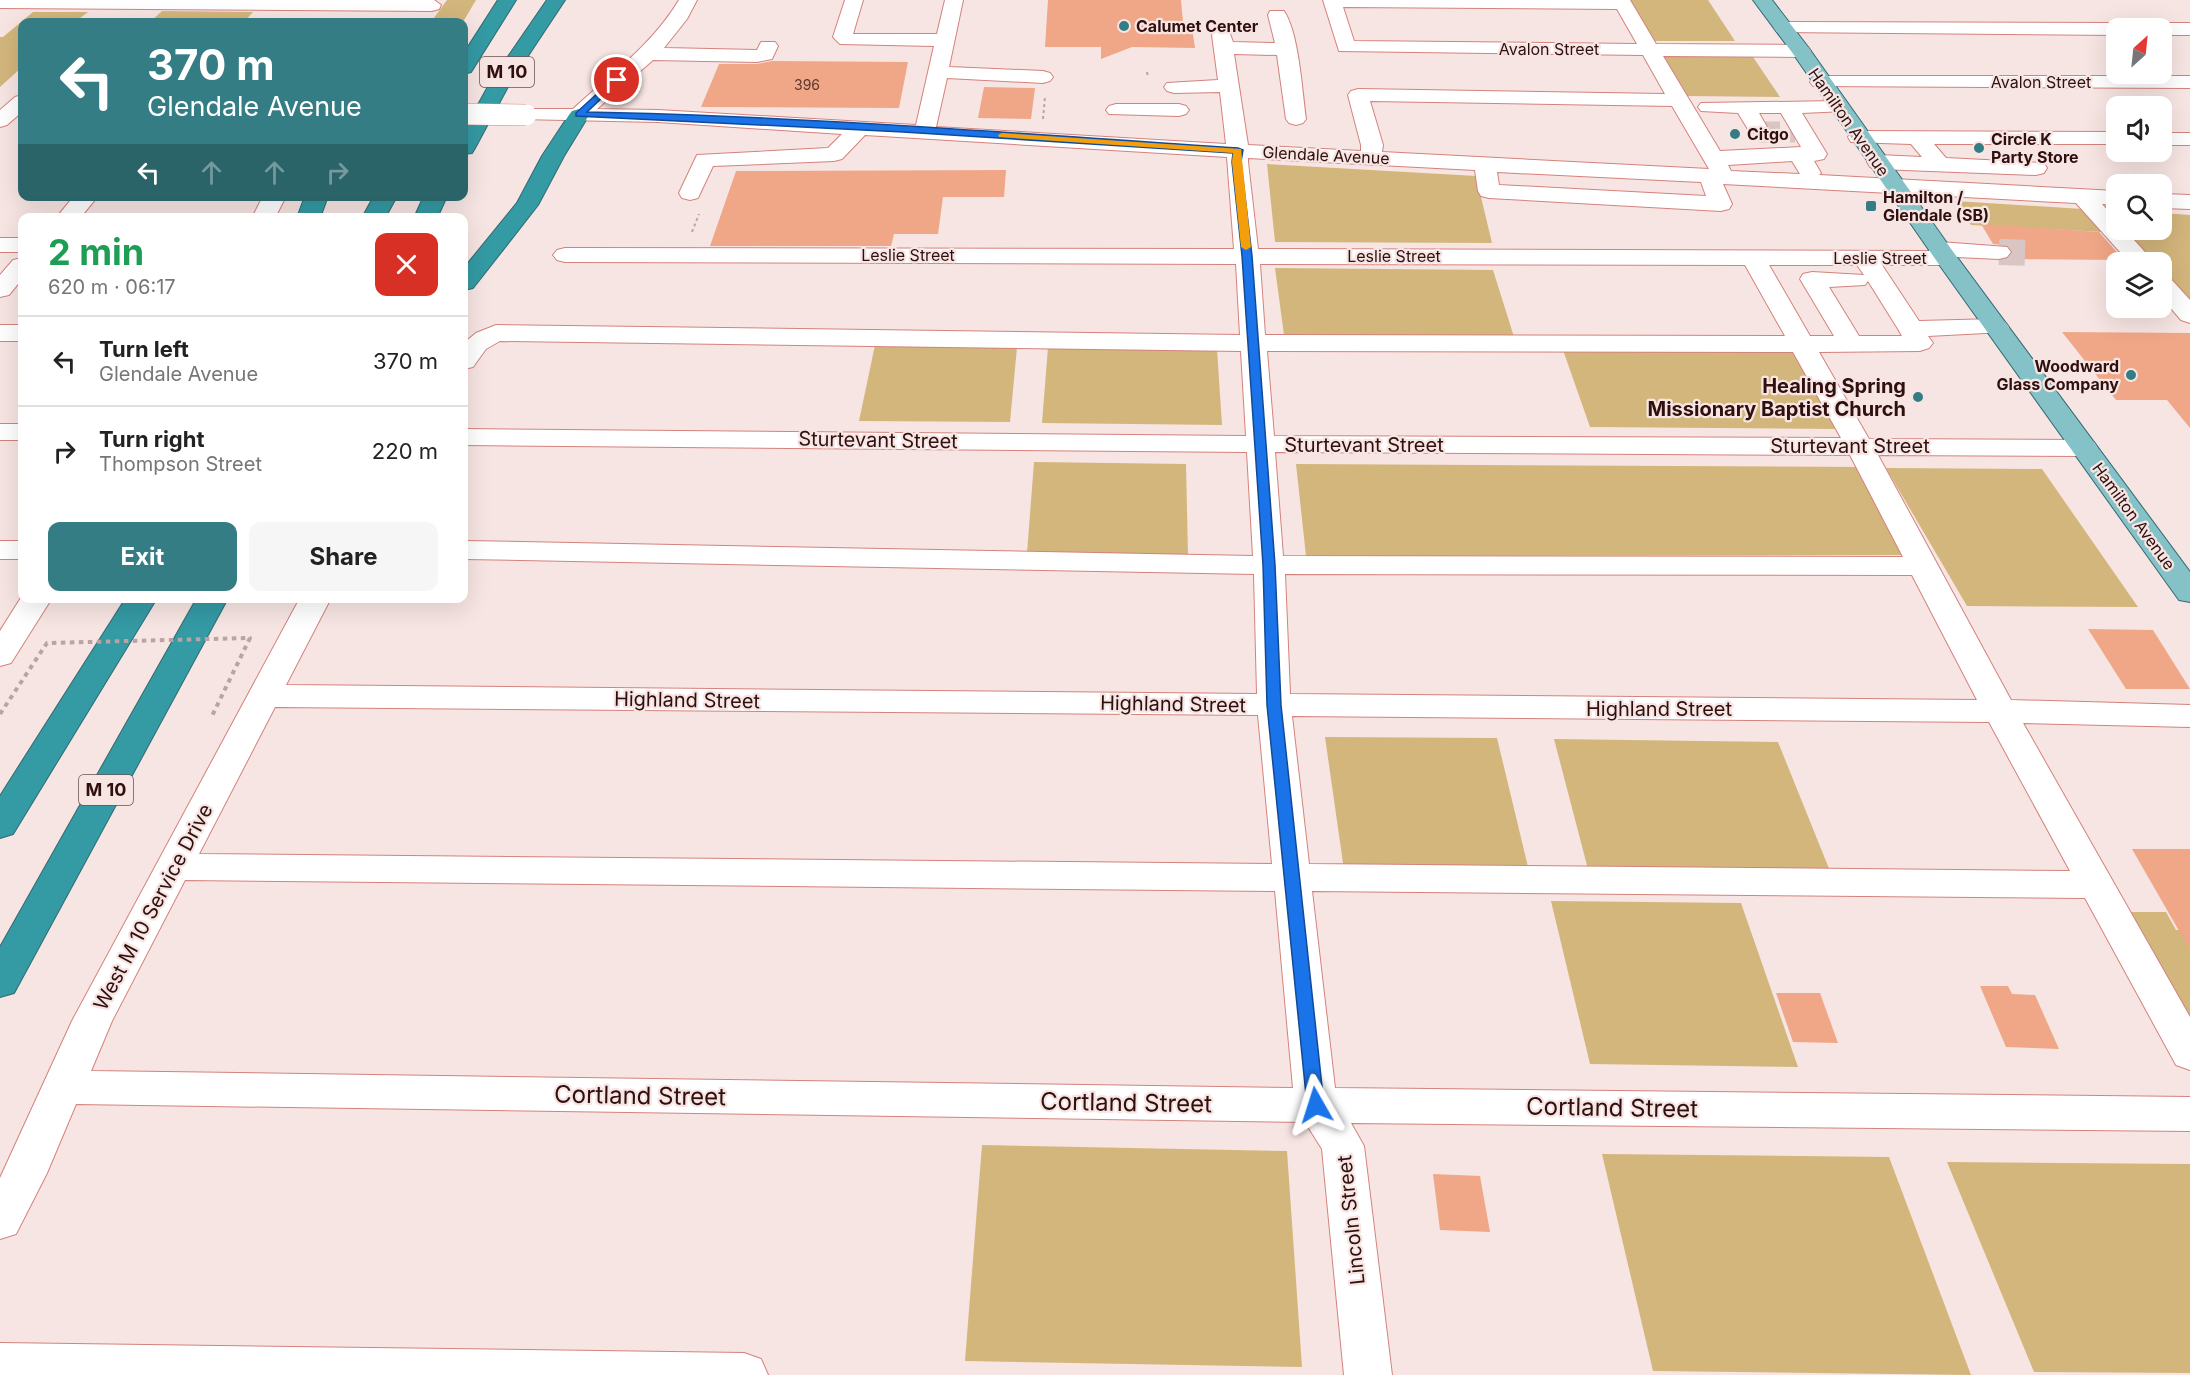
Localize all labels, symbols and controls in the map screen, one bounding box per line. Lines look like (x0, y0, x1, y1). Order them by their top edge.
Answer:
place label: Calumet Center (1136, 16, 1259, 36)
north arrow (2106, 18, 2172, 84)
map controls (2106, 18, 2172, 318)
marker: Calumet Center (1117, 19, 1131, 33)
text: 370 m (147, 39, 274, 90)
street label: Avalon Street (1499, 39, 1599, 59)
icon: left (48, 42, 126, 120)
pin (591, 54, 642, 105)
road number: M 10 (480, 57, 534, 87)
icon: arrive (600, 63, 633, 96)
street label: Hamilton Avenue (1804, 64, 1894, 180)
street label: Avalon Street (1991, 72, 2091, 92)
house number: 396 (794, 76, 820, 93)
text: Glendale Avenue (147, 90, 362, 123)
button: sound (2106, 96, 2172, 162)
place label: Citgo (1747, 124, 1789, 144)
marker: Citgo (1728, 127, 1742, 141)
place label: Circle K Party Store (1991, 129, 2079, 167)
marker: Circle K Party Store (1972, 141, 1986, 155)
street label: Glendale Avenue (1262, 142, 1390, 168)
icon: left (132, 156, 165, 189)
icon: ahead (195, 156, 228, 189)
icon: ahead (258, 156, 291, 189)
icon: right (321, 156, 354, 189)
button: search (2106, 174, 2172, 240)
place label: Hamilton / Glendale (SB) (1883, 187, 1989, 225)
marker: Hamilton / Glendale (SB) (1864, 199, 1878, 213)
text: 2 min (48, 230, 144, 274)
button: close (375, 233, 438, 296)
street label: Leslie Street (861, 245, 955, 265)
street label: Leslie Street (1347, 246, 1441, 266)
street label: Leslie Street (1833, 248, 1927, 268)
button: layers (2106, 252, 2172, 318)
text: 620 m · 06:17 (48, 275, 176, 299)
text: Turn left (99, 336, 189, 362)
icon: left (48, 345, 81, 378)
text: 370 m (373, 348, 438, 374)
place label: Woodward Glass Company (1997, 356, 2119, 394)
text: Glendale Avenue (99, 362, 258, 386)
marker: Woodward Glass Company (2124, 368, 2138, 382)
place label: Healing Spring Missionary Baptist Church (1648, 374, 1906, 421)
marker: Healing Spring Missionary Baptist Church (1911, 390, 1925, 404)
text: Turn right (99, 426, 205, 452)
street label: Sturtevant Street (798, 427, 958, 453)
street label: Sturtevant Street (1284, 433, 1444, 457)
street label: Sturtevant Street (1770, 434, 1930, 458)
icon: right (48, 435, 81, 468)
text: 220 m (372, 438, 438, 464)
text: Thompson Street (99, 452, 262, 476)
street label: Hamilton Avenue (2088, 458, 2180, 574)
button: Exit (48, 522, 237, 591)
button: Share (249, 522, 438, 591)
street label: Highland Street (614, 687, 761, 713)
street label: Highland Street (1100, 691, 1247, 717)
street label: Highland Street (1586, 697, 1732, 721)
road number: M 10 (79, 775, 133, 805)
street label: West M 10 Service Drive (88, 800, 218, 1014)
position arrow (1284, 1073, 1348, 1137)
street label: Cortland Street (554, 1080, 726, 1111)
street label: Cortland Street (1040, 1087, 1212, 1118)
street label: Cortland Street (1526, 1092, 1698, 1123)
street label: Lincoln Street (1332, 1154, 1370, 1286)

